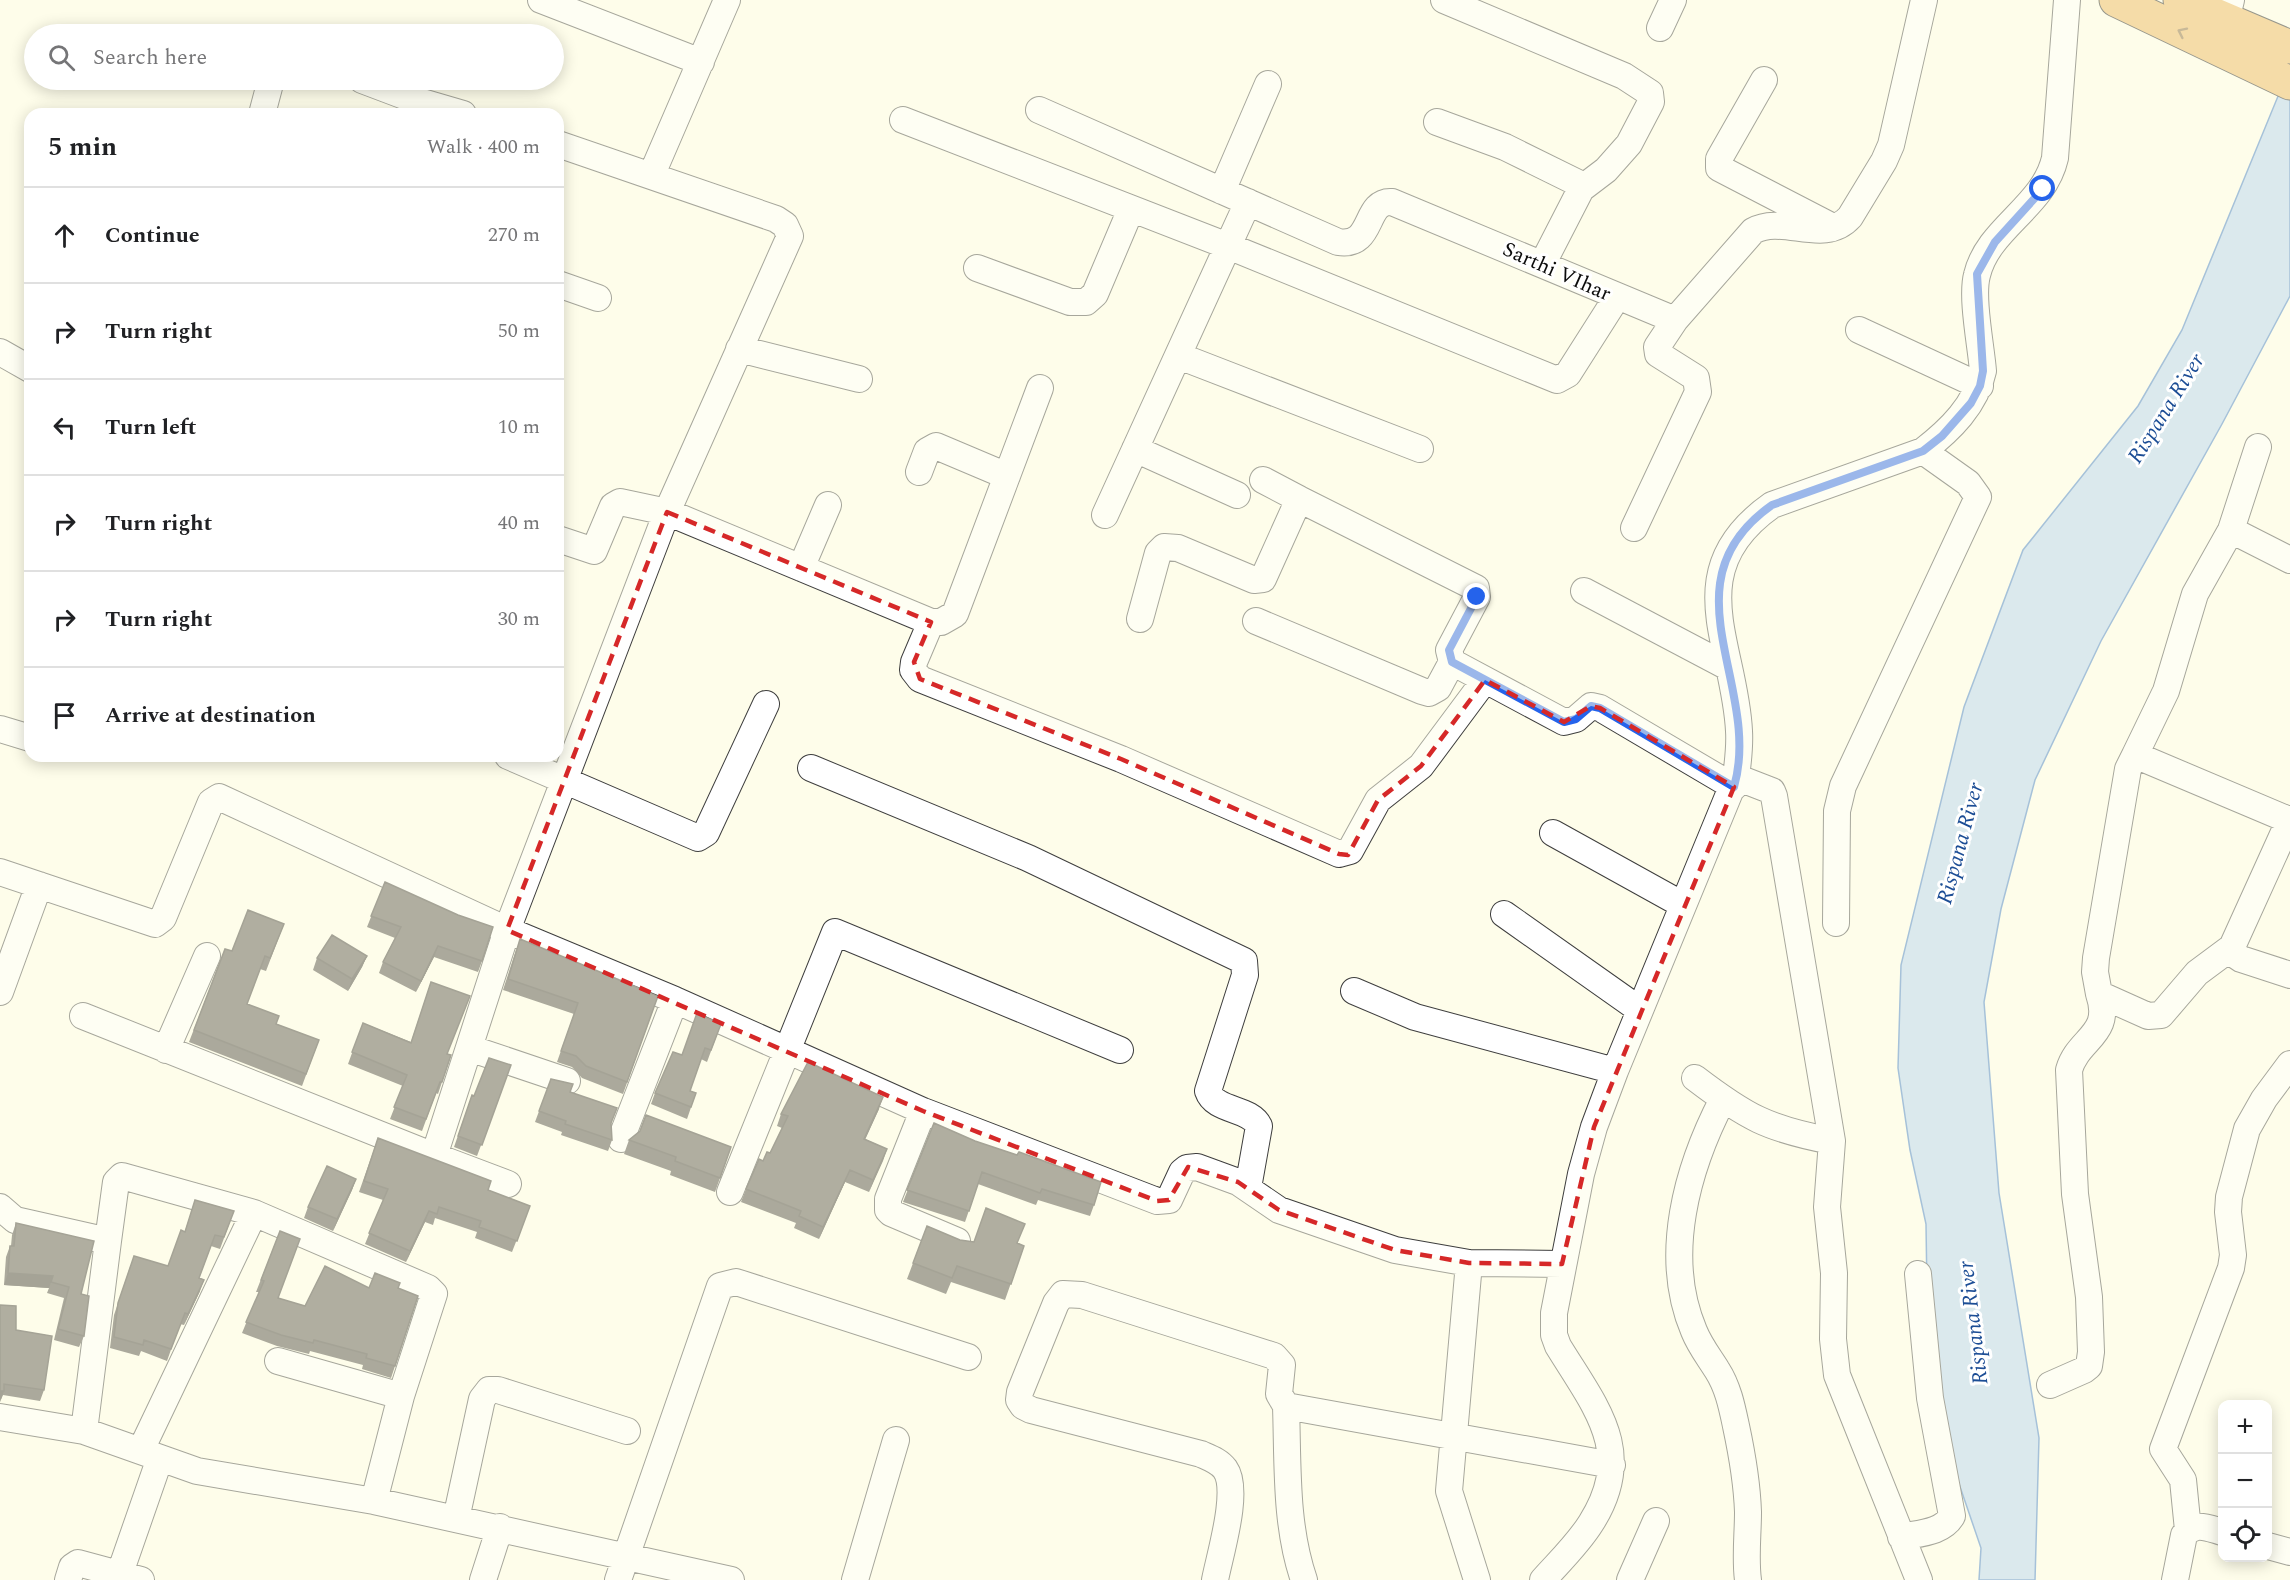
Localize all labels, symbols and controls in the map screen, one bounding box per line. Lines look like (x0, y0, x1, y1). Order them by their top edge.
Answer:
search box (24, 24, 564, 90)
one-way arrow (2178, 28, 2189, 40)
icon: search (45, 41, 78, 74)
text: Search here (93, 41, 207, 74)
text: 5 min (48, 127, 117, 167)
text: Walk · 400 m (427, 132, 540, 162)
route start (2029, 175, 2055, 201)
icon: ahead (48, 219, 81, 252)
text: Continue (105, 219, 200, 252)
text: 270 m (488, 220, 540, 250)
street label: Sarthi VIhar (1497, 234, 1616, 310)
icon: right (48, 315, 81, 348)
text: Turn right (105, 315, 212, 348)
text: 50 m (498, 316, 540, 346)
water label: Rispana River (2119, 347, 2213, 470)
icon: left (48, 411, 81, 444)
text: Turn left (105, 411, 197, 444)
text: 10 m (498, 412, 540, 442)
icon: right (48, 507, 81, 540)
text: Turn right (105, 507, 212, 540)
text: 40 m (498, 508, 540, 538)
route end (1463, 583, 1489, 609)
icon: right (48, 603, 81, 636)
text: Turn right (105, 603, 212, 636)
text: 30 m (498, 604, 540, 634)
icon: arrive (48, 699, 81, 732)
text: Arrive at destination (105, 699, 316, 732)
water label: Rispana River (1928, 779, 1993, 908)
water label: Rispana River (1949, 1259, 1997, 1387)
map controls (2218, 1400, 2272, 1562)
button: + (2218, 1400, 2272, 1454)
button: − (2218, 1454, 2272, 1508)
button: locate (2218, 1508, 2272, 1562)

